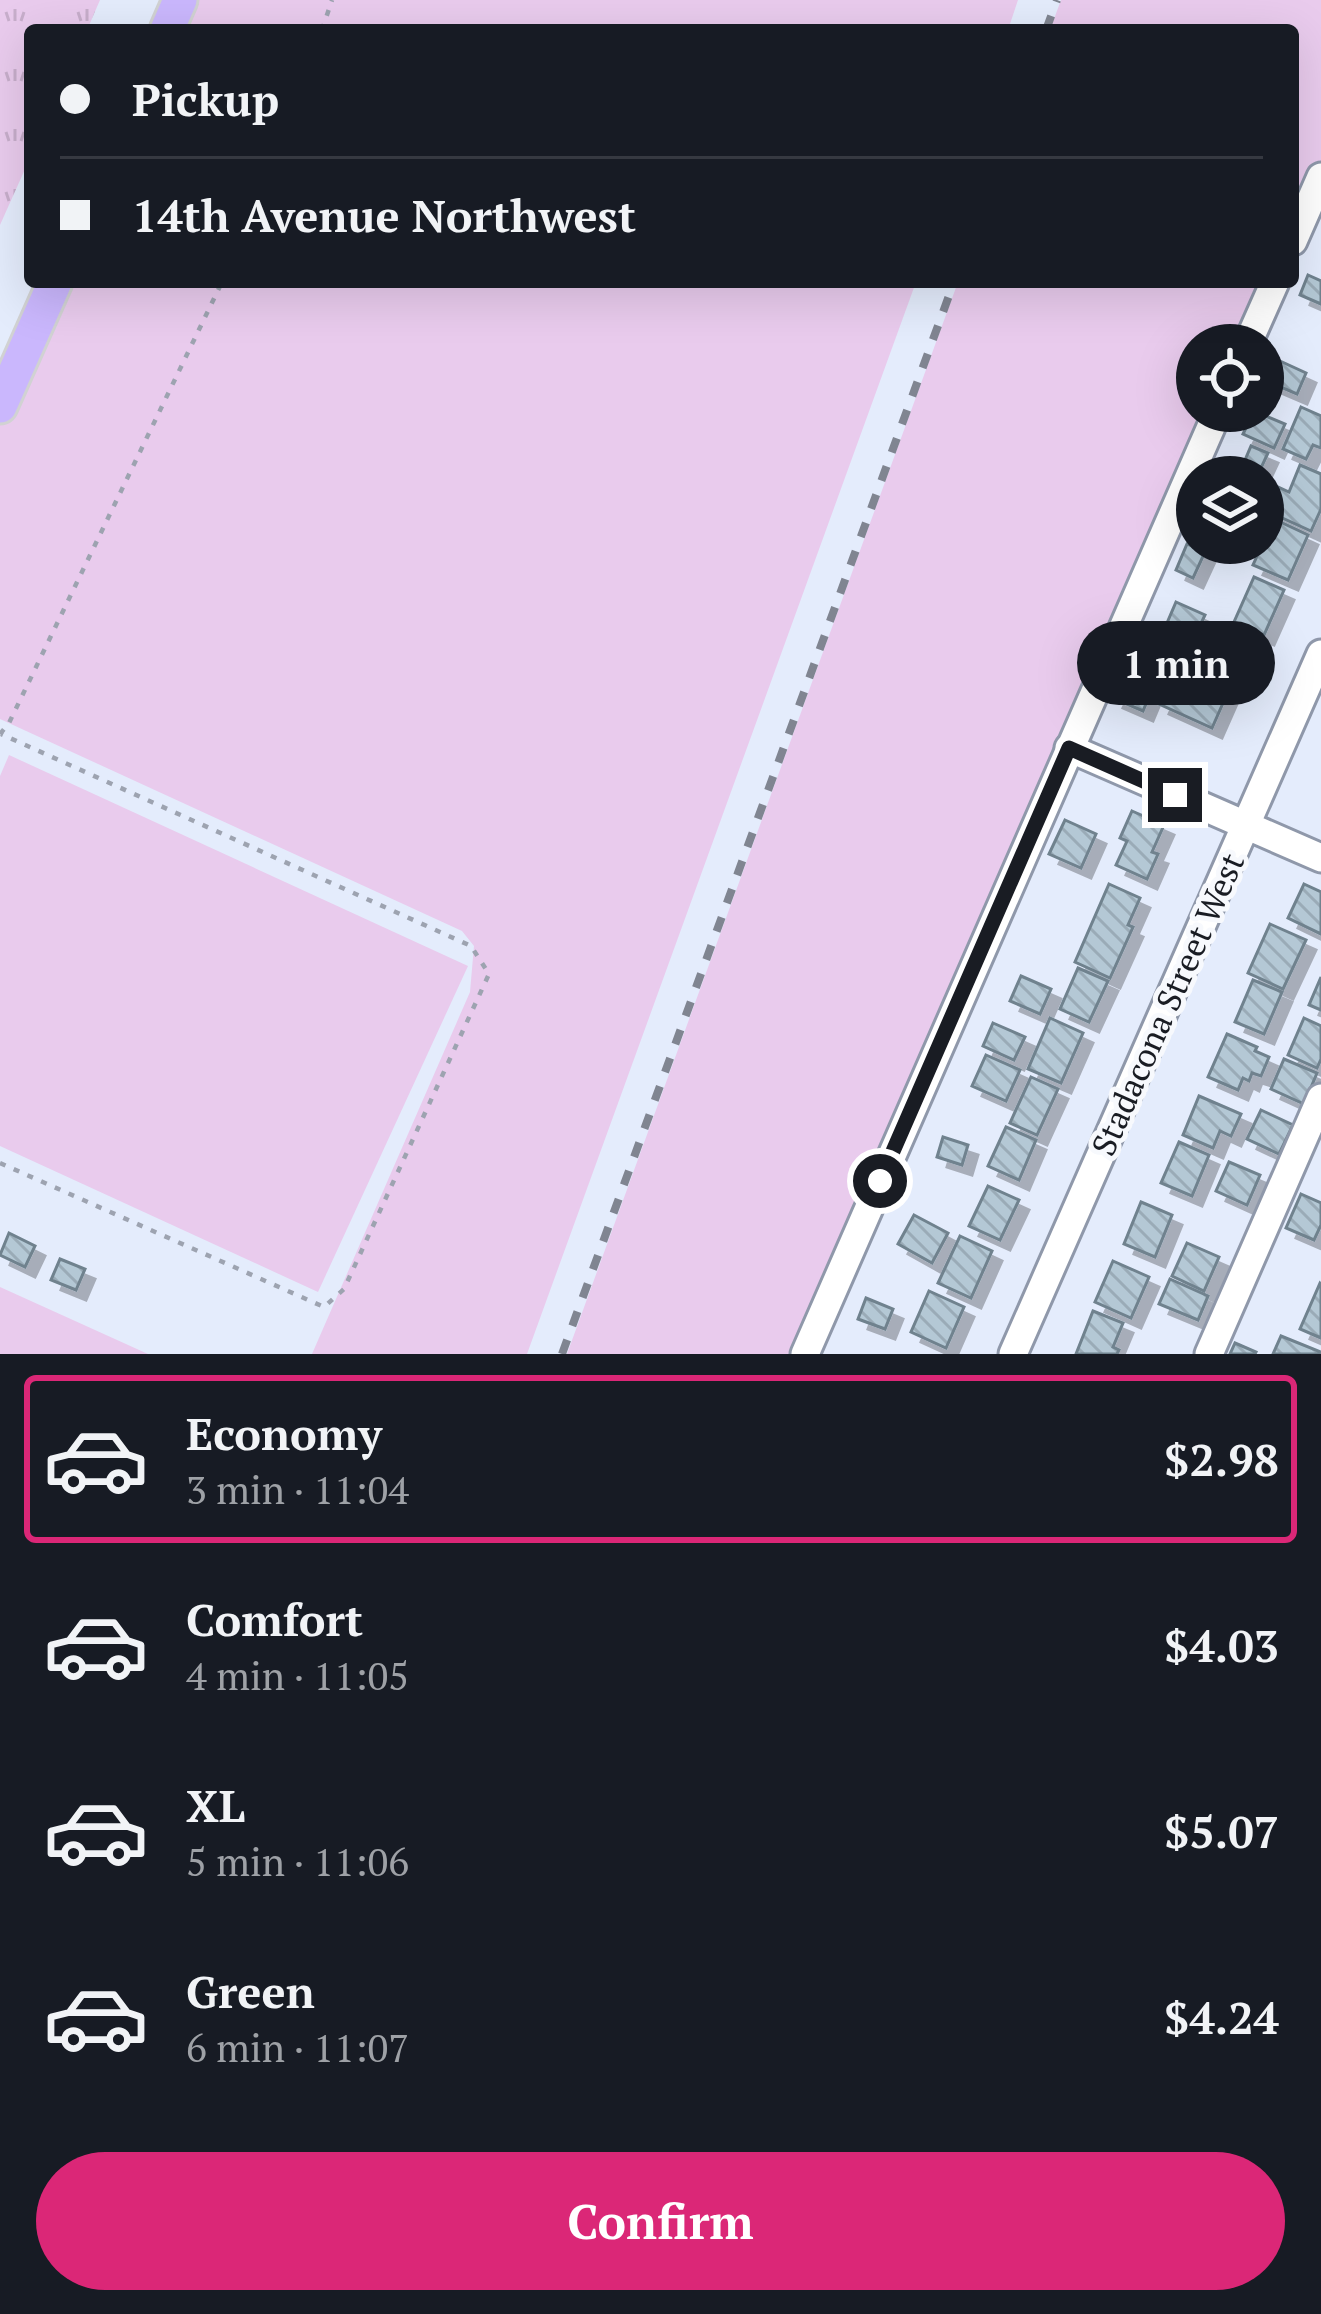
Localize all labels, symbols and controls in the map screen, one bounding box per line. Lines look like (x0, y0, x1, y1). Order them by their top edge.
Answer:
text: Pickup (132, 69, 279, 129)
text: 14th Avenue Northwest (132, 185, 636, 245)
map controls (1176, 324, 1284, 564)
button: locate (1176, 324, 1284, 432)
button: layers (1176, 456, 1284, 564)
callout: 1 min (1076, 621, 1274, 705)
text: 1 min (1123, 637, 1229, 689)
route end (1148, 768, 1202, 822)
street label: Stadacona Street West (1081, 846, 1253, 1162)
route start (853, 1154, 907, 1208)
text: Economy (186, 1403, 382, 1463)
icon: car (42, 1405, 150, 1513)
text: $2.98 (1164, 1429, 1279, 1489)
text: 3 min · 11:04 (186, 1463, 409, 1515)
text: Comfort (186, 1589, 363, 1649)
icon: car (42, 1591, 150, 1699)
text: $4.03 (1164, 1615, 1279, 1675)
text: 4 min · 11:05 (186, 1649, 409, 1701)
text: XL (186, 1775, 245, 1835)
icon: car (42, 1777, 150, 1885)
text: $5.07 (1164, 1801, 1279, 1861)
text: 5 min · 11:06 (186, 1835, 409, 1887)
text: Green (186, 1961, 315, 2021)
icon: car (42, 1963, 150, 2071)
text: $4.24 (1164, 1987, 1279, 2047)
text: 6 min · 11:07 (186, 2021, 409, 2073)
button: Confirm (36, 2152, 1285, 2290)

